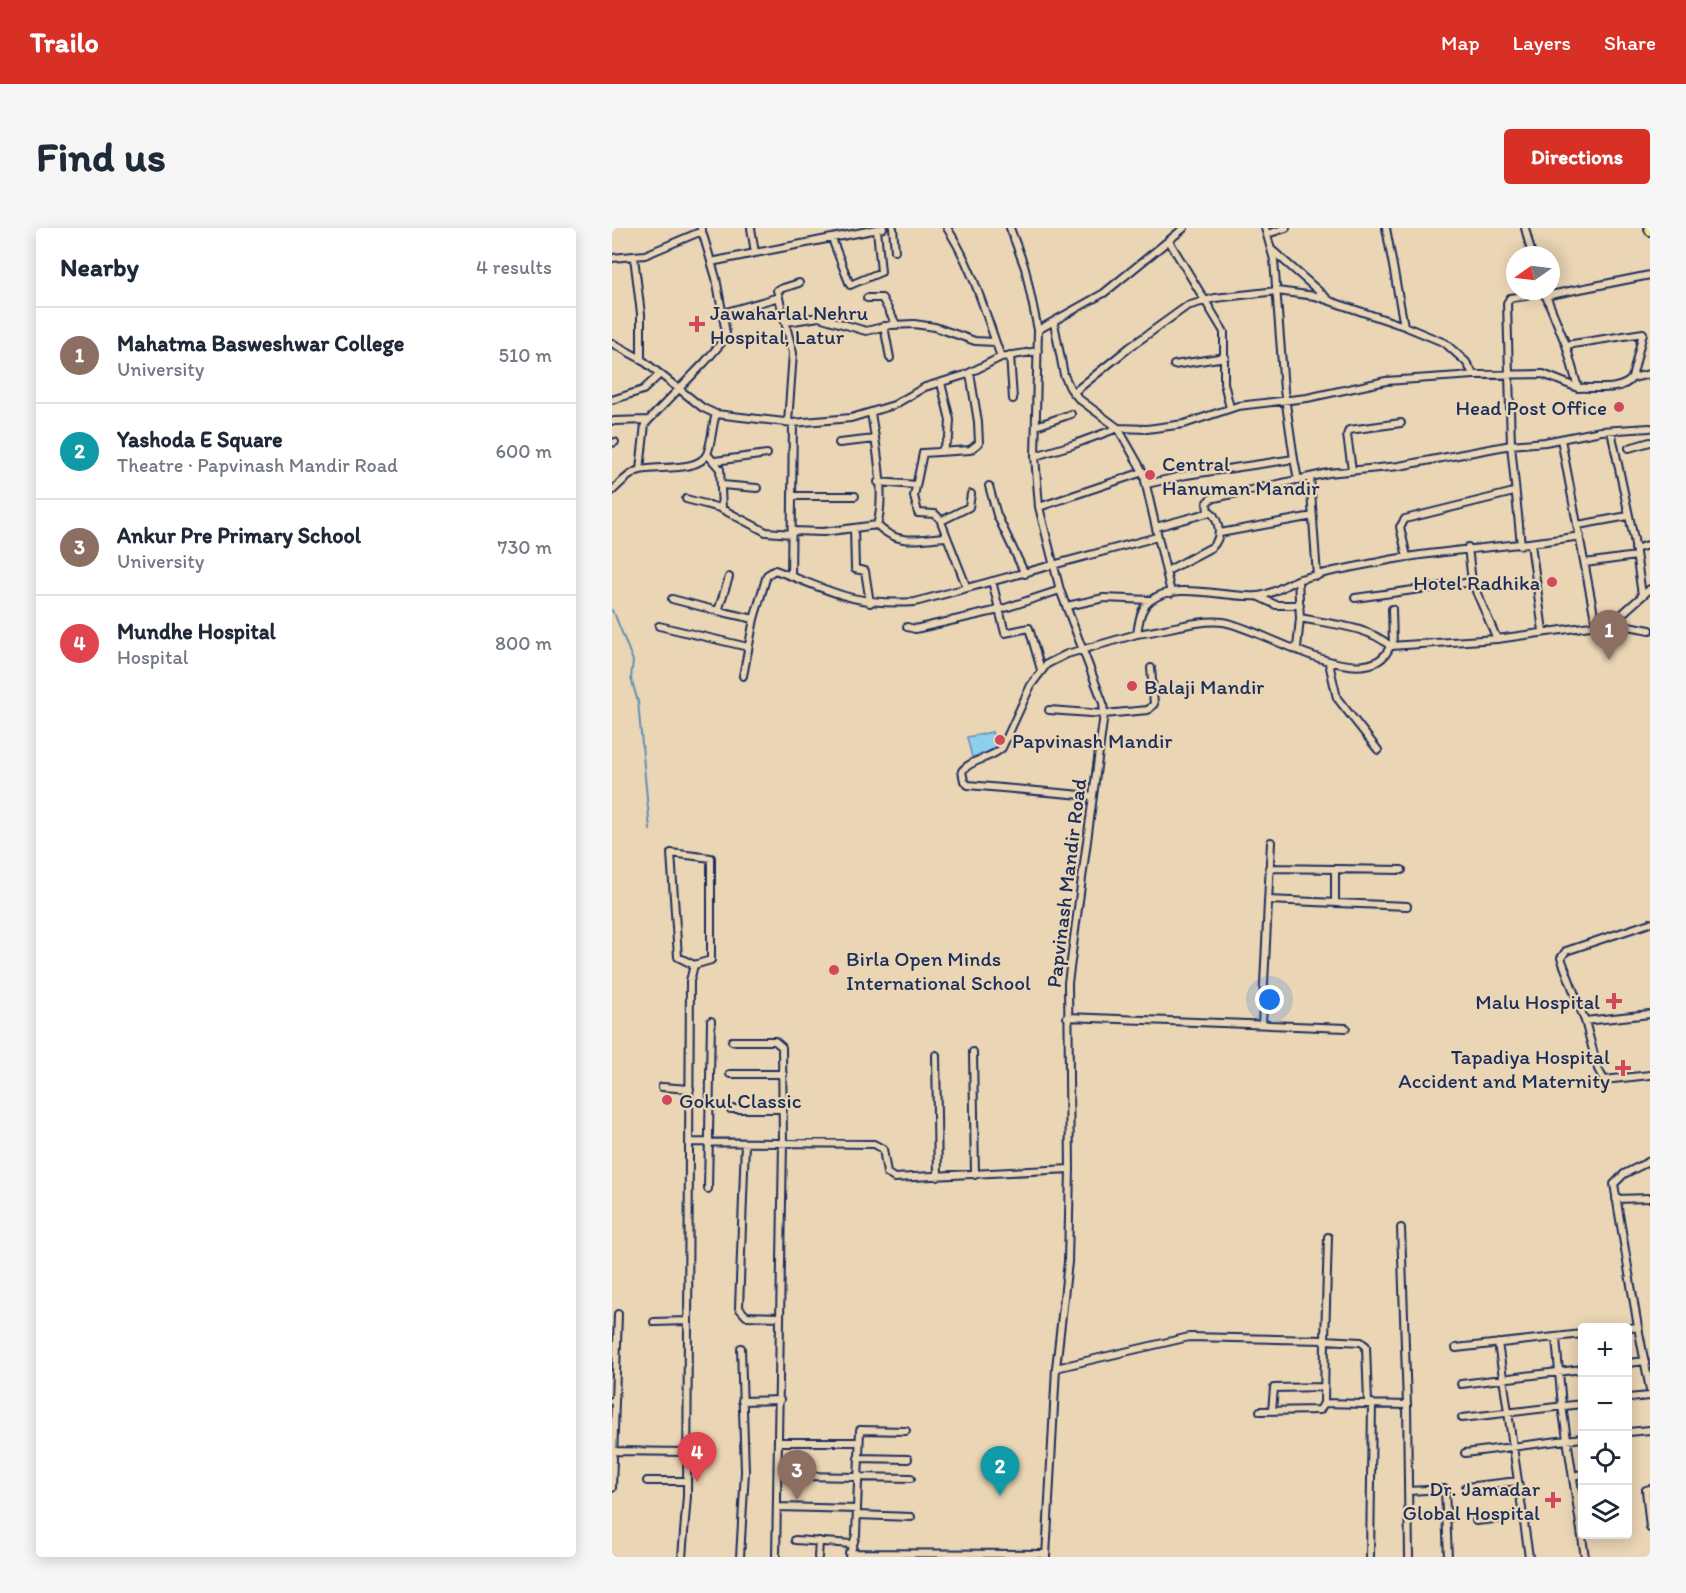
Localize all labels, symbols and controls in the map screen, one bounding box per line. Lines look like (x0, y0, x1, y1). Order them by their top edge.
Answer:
text: Trailo (30, 25, 99, 59)
text: Map (1441, 30, 1480, 55)
text: Layers (1513, 30, 1571, 55)
text: Share (1604, 30, 1656, 55)
button: Directions (1504, 129, 1650, 184)
text: Find us (36, 131, 166, 182)
north arrow (1506, 246, 1560, 300)
text: Nearby (60, 251, 139, 283)
text: 4 results (476, 255, 552, 279)
place label: Jawaharlal Nehru Hospital, Latur (710, 300, 869, 349)
marker: Jawaharlal Nehru Hospital, Latur (688, 315, 706, 333)
text: Mahatma Basweshwar College (117, 330, 404, 357)
text: 1 (75, 343, 84, 367)
text: 510 m (499, 343, 552, 367)
text: University (117, 357, 204, 381)
place label: Head Post Office (1455, 395, 1607, 420)
marker: Head Post Office (1612, 400, 1626, 414)
text: Yashoda E Square (117, 426, 283, 453)
text: 2 (74, 439, 85, 463)
text: 600 m (495, 439, 552, 463)
place label: Central Hanuman Mandir (1162, 451, 1320, 500)
text: Theatre · Papvinash Mandir Road (117, 453, 398, 477)
marker: Central Hanuman Mandir (1143, 468, 1157, 482)
text: Ankur Pre Primary School (117, 522, 361, 549)
text: 3 (74, 535, 85, 559)
text: 730 m (498, 535, 552, 559)
text: University (117, 549, 204, 573)
place label: Hotel Radhika (1413, 570, 1540, 595)
marker: Hotel Radhika (1545, 575, 1559, 589)
pin: 1 (1590, 610, 1628, 660)
text: Mundhe Hospital (117, 618, 276, 645)
text: 4 (73, 631, 86, 655)
text: 800 m (495, 631, 552, 655)
text: Hospital (117, 645, 189, 669)
place label: Balaji Mandir (1144, 674, 1264, 699)
marker: Balaji Mandir (1125, 679, 1139, 693)
place label: Papvinash Mandir (1012, 728, 1172, 753)
marker: Papvinash Mandir (993, 733, 1007, 747)
street label: Papvinash Mandir Road (1041, 776, 1091, 989)
place label: Birla Open Minds International School (846, 946, 1031, 995)
marker: Birla Open Minds International School (827, 963, 841, 977)
your location (1255, 985, 1284, 1014)
place label: Malu Hospital (1475, 989, 1600, 1014)
marker: Malu Hospital (1605, 992, 1623, 1010)
place label: Tapadiya Hospital Accident and Maternity (1398, 1044, 1610, 1093)
marker: Tapadiya Hospital Accident and Maternity (1614, 1059, 1632, 1077)
place label: Gokul Classic (679, 1088, 802, 1113)
marker: Gokul Classic (660, 1093, 674, 1107)
map controls (1578, 1323, 1632, 1539)
button: + (1578, 1323, 1632, 1377)
button: − (1578, 1377, 1632, 1431)
button: locate (1578, 1431, 1632, 1485)
pin: 4 (678, 1432, 716, 1482)
pin: 2 (980, 1446, 1020, 1496)
pin: 3 (778, 1450, 816, 1500)
place label: Dr. Jamadar Global Hospital (1402, 1476, 1541, 1525)
button: layers (1578, 1485, 1632, 1539)
marker: Dr. Jamadar Global Hospital (1544, 1491, 1562, 1509)

